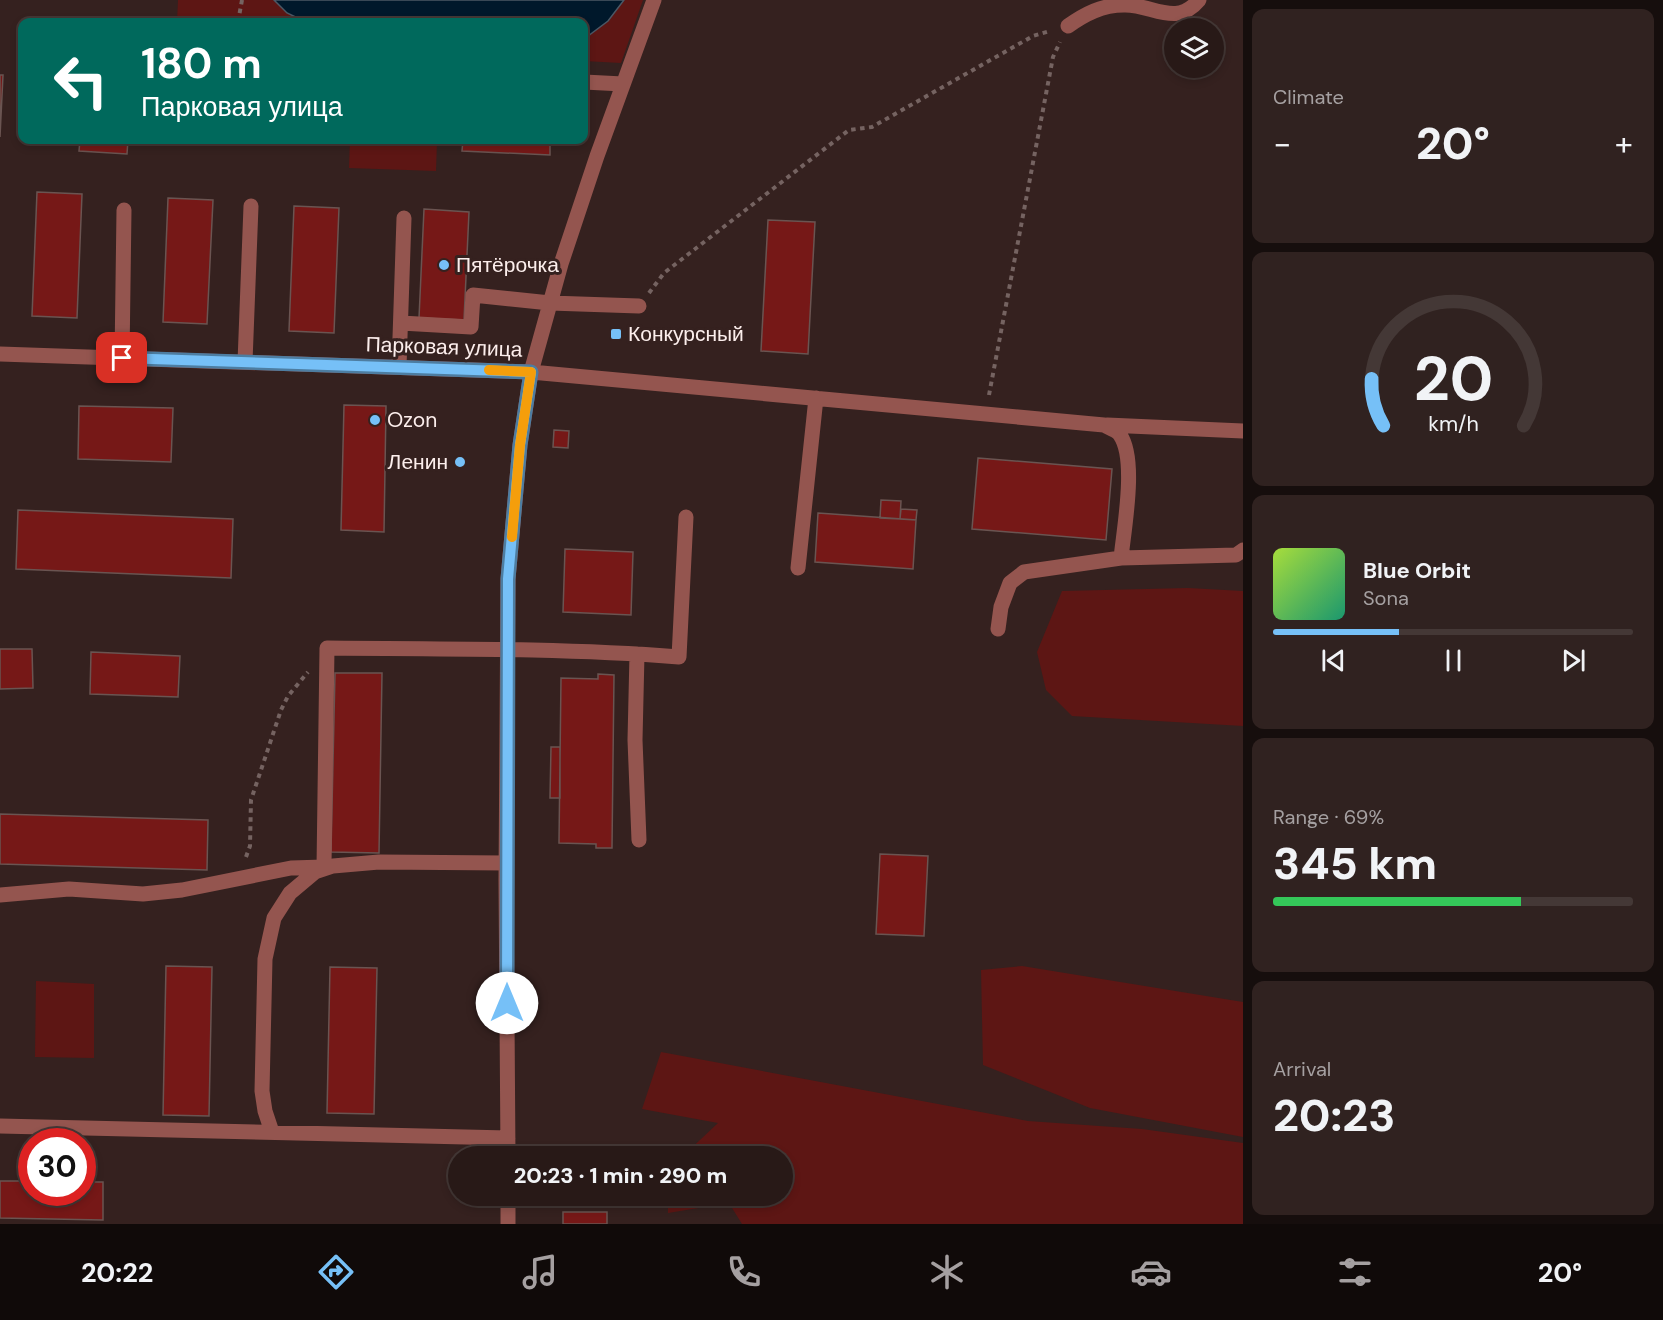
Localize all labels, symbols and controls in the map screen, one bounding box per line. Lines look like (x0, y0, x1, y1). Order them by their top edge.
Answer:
map controls (1164, 18, 1224, 78)
button: layers (1164, 18, 1224, 78)
text: 180 m (141, 36, 262, 91)
icon: left (42, 42, 120, 120)
text: Climate (1273, 84, 1344, 110)
text: Парковая улица (141, 89, 343, 124)
text: 20° (1416, 114, 1490, 173)
text: − (1273, 122, 1291, 165)
text: + (1615, 122, 1633, 165)
place label: Пятёрочка (456, 251, 559, 279)
marker: Пятёрочка (437, 258, 451, 272)
place label: Конкурсный (628, 320, 744, 348)
marker: Конкурсный (609, 327, 623, 341)
street label: Парковая улица (365, 330, 523, 364)
pin (96, 332, 147, 383)
text: 20 (1413, 338, 1493, 419)
icon: arrive (105, 341, 138, 374)
place label: Ozon (387, 406, 437, 434)
text: km/h (1428, 410, 1478, 438)
marker: Ozon (368, 413, 382, 427)
place label: Ленин (388, 448, 448, 476)
marker: Ленин (453, 455, 467, 469)
text: Blue Orbit (1363, 556, 1471, 585)
text: Sona (1363, 585, 1409, 611)
icon: previous (1317, 644, 1350, 677)
icon: pause (1437, 644, 1470, 677)
icon: next (1557, 644, 1590, 677)
text: Range · 69% (1273, 804, 1384, 830)
text: 345 km (1273, 834, 1437, 893)
position arrow (475, 971, 539, 1035)
text: Arrival (1273, 1056, 1331, 1082)
text: 20:23 (1273, 1086, 1396, 1145)
speed limit sign: 30 (18, 1128, 96, 1206)
text: 20:23 · 1 min · 290 m (514, 1161, 727, 1190)
icon: directions (315, 1251, 357, 1293)
icon: music (519, 1251, 561, 1293)
icon: phone (723, 1251, 765, 1293)
icon: climate (926, 1251, 968, 1293)
icon: car (1130, 1251, 1172, 1293)
icon: filters (1334, 1251, 1376, 1293)
text: 20:22 (81, 1255, 153, 1290)
text: 20° (1538, 1255, 1582, 1290)

